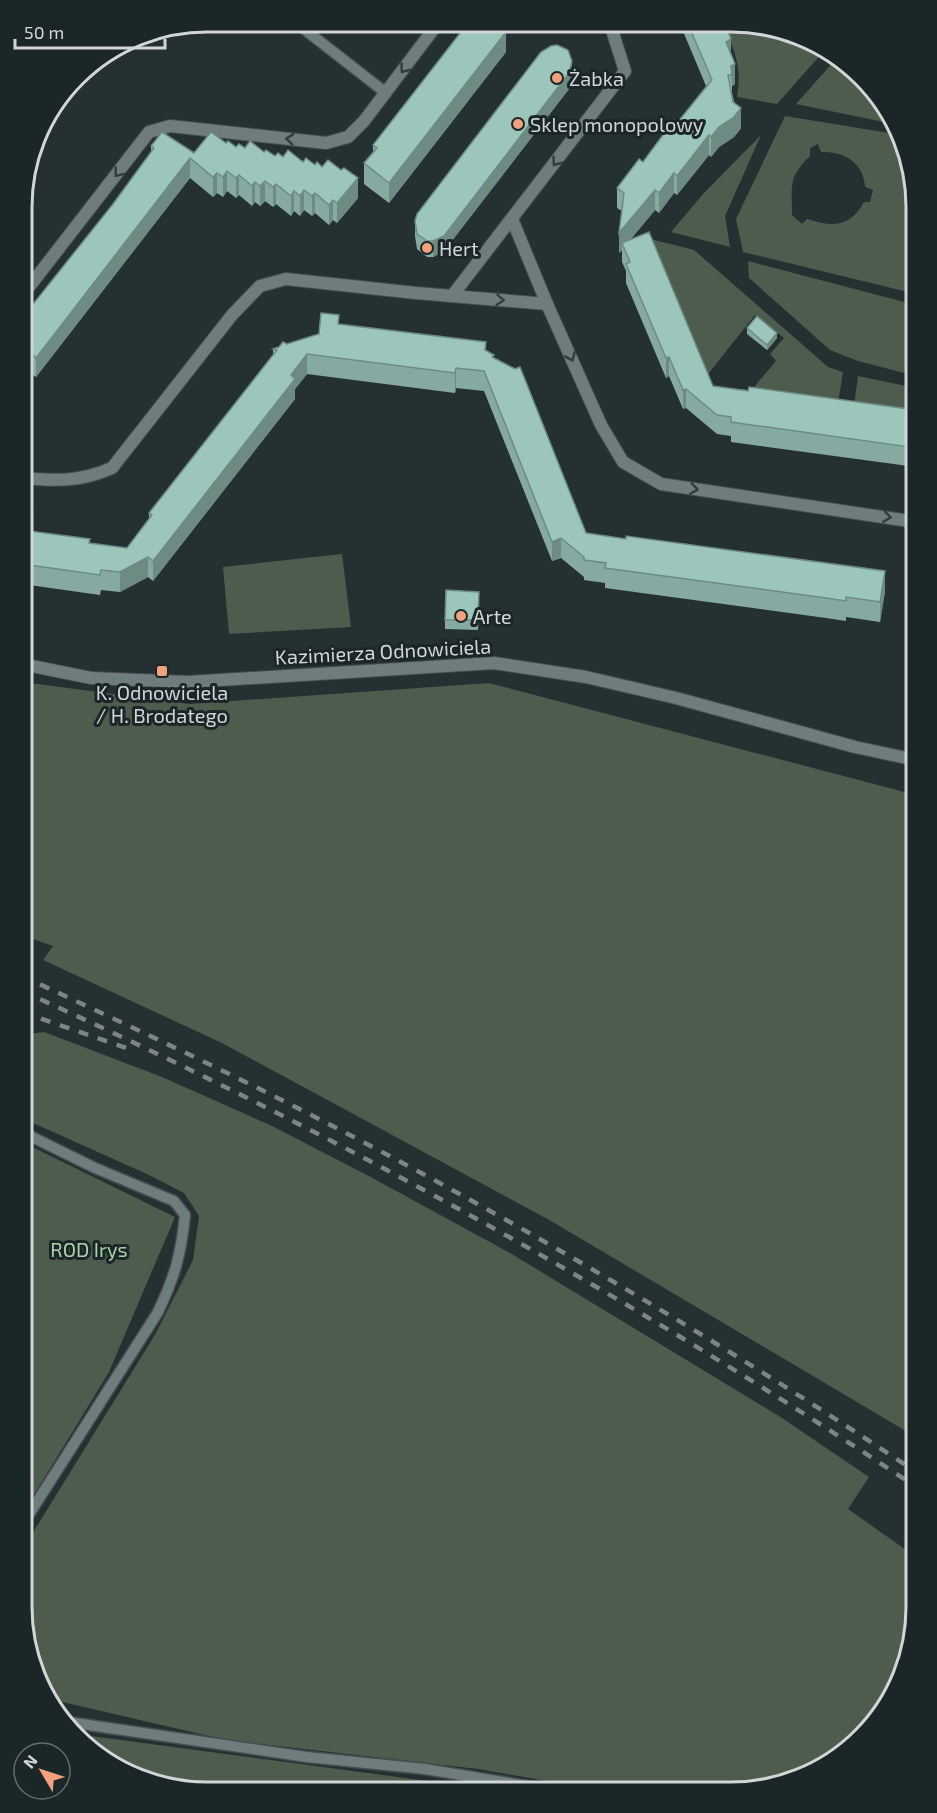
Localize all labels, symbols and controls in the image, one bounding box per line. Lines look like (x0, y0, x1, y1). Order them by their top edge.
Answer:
scale bar (15, 12, 165, 50)
text: 50 m (24, 21, 64, 43)
one-way arrow (400, 62, 411, 73)
place label: Żabka (569, 66, 624, 90)
marker: Żabka (550, 71, 564, 85)
place label: Sklep monopolowy (530, 112, 704, 136)
marker: Sklep monopolowy (511, 117, 525, 131)
one-way arrow (286, 133, 295, 146)
one-way arrow (552, 155, 563, 166)
one-way arrow (114, 167, 125, 178)
place label: Hert (439, 236, 479, 260)
marker: Hert (420, 241, 434, 255)
one-way arrow (495, 293, 504, 306)
one-way arrow (564, 351, 576, 362)
one-way arrow (690, 483, 699, 495)
one-way arrow (883, 511, 892, 523)
place label: Arte (473, 604, 512, 628)
marker: Arte (454, 609, 468, 623)
street label: Kazimierza Odnowiciela (274, 633, 492, 669)
marker: K. Odnowiciela / H. Brodatego (155, 664, 169, 678)
place label: K. Odnowiciela / H. Brodatego (96, 680, 228, 727)
park label: ROD Irys (50, 1237, 128, 1261)
north arrow (12, 1741, 72, 1801)
text: N (19, 1751, 41, 1772)

